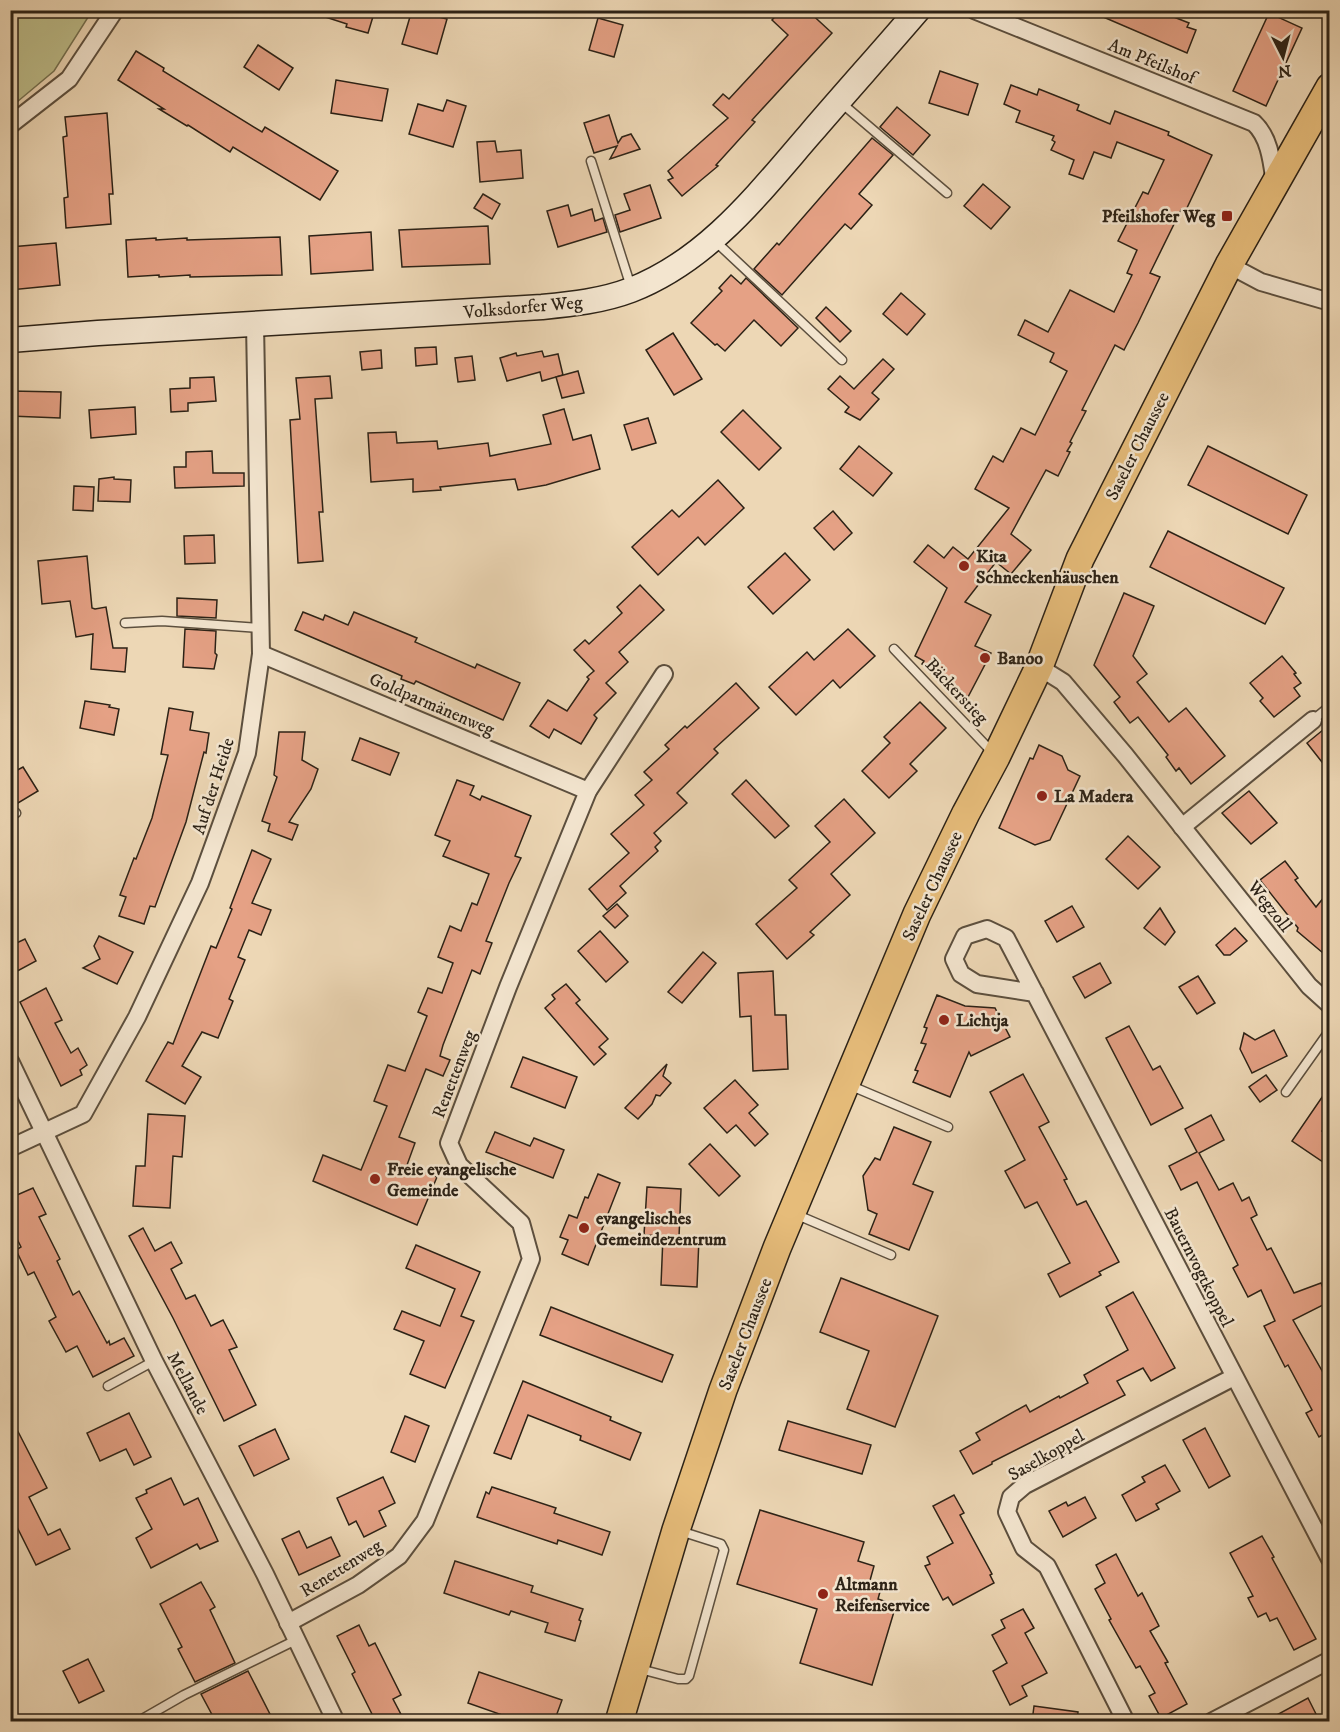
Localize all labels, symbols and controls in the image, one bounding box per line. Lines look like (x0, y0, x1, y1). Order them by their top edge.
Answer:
north arrow (1253, 27, 1313, 87)
street label: Am Pfeilshof (1105, 34, 1202, 91)
text: N (1277, 60, 1292, 82)
place label: Pfeilshofer Weg (1102, 206, 1216, 228)
marker: Pfeilshofer Weg (1220, 209, 1234, 223)
street label: Volksdorfer Weg (462, 292, 584, 324)
street label: Saseler Chaussee (1101, 389, 1175, 504)
place label: Kita Schneckenhäuschen (976, 546, 1119, 589)
marker: Kita Schneckenhäuschen (957, 559, 971, 573)
place label: Banoo (997, 648, 1043, 670)
marker: Banoo (978, 651, 992, 665)
street label: Bäckerstieg (920, 654, 993, 729)
street label: Goldparmänenweg (366, 669, 498, 741)
street label: Auf der Heide (188, 735, 240, 837)
place label: La Madera (1054, 786, 1134, 808)
marker: La Madera (1035, 789, 1049, 803)
street label: Saseler Chaussee (898, 828, 968, 945)
street label: Wegzoll (1242, 876, 1296, 937)
place label: Lichtja (956, 1010, 1009, 1032)
marker: Lichtja (937, 1013, 951, 1027)
street label: Renettenweg (428, 1027, 482, 1121)
place label: Freie evangelische Gemeinde (387, 1159, 517, 1202)
marker: Freie evangelische Gemeinde (368, 1172, 382, 1186)
street label: Bauernvogtkoppel (1159, 1204, 1238, 1331)
place label: evangelisches Gemeindezentrum (596, 1208, 727, 1251)
marker: evangelisches Gemeindezentrum (577, 1221, 591, 1235)
street label: Saseler Chaussee (714, 1275, 777, 1394)
street label: Mellande (161, 1348, 213, 1419)
street label: Saselkoppel (1004, 1425, 1089, 1486)
street label: Renettenweg (297, 1535, 387, 1603)
place label: Altmann Reifenservice (834, 1574, 930, 1617)
marker: Altmann Reifenservice (816, 1587, 830, 1601)

